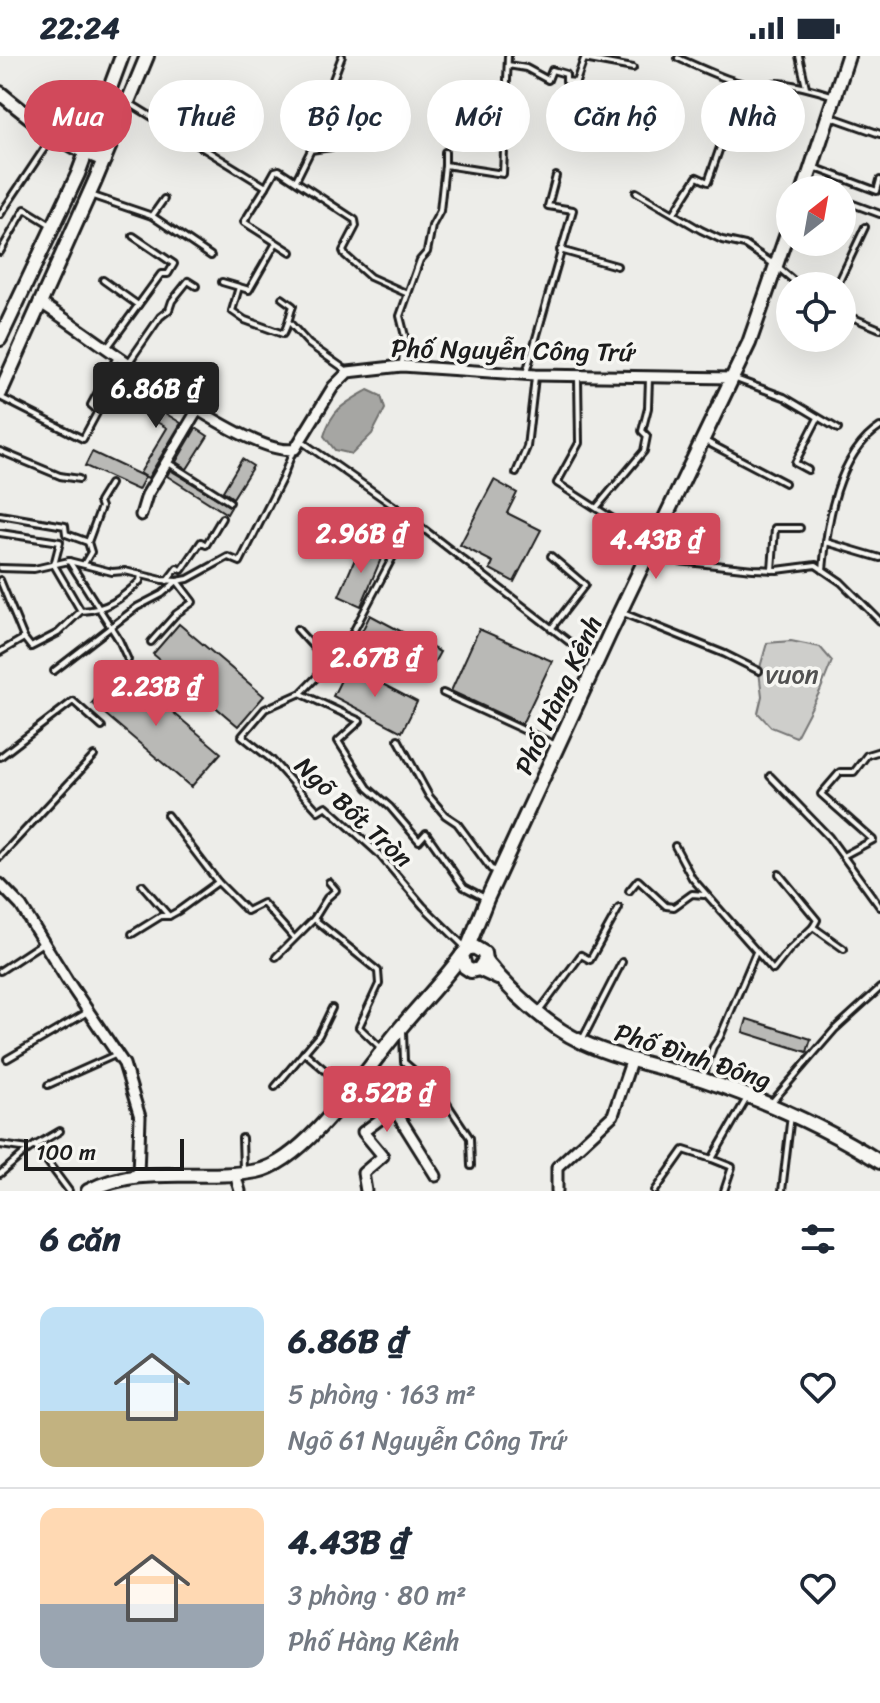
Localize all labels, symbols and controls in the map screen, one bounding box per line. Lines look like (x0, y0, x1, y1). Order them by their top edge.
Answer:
text: 22:24 (40, 1, 120, 55)
chip: Mua (24, 80, 132, 152)
chip: Thuê (148, 80, 264, 152)
chip: Bộ lọc (280, 80, 411, 152)
chip: Mới (427, 80, 530, 152)
chip: Căn hộ (546, 80, 685, 152)
chip: Nhà (701, 80, 805, 152)
north arrow (776, 176, 856, 256)
map controls (776, 176, 856, 352)
button: locate (776, 272, 856, 352)
street label: Phố Nguyễn Công Trứ (391, 325, 637, 375)
pin: 6.86B ₫ (82, 362, 230, 430)
text: 6.86B ₫ (111, 365, 201, 411)
pin: 2.96B ₫ (287, 507, 435, 575)
text: 2.96B ₫ (316, 510, 406, 556)
pin: 4.43B ₫ (582, 513, 730, 581)
text: 4.43B ₫ (610, 516, 702, 562)
street label: Phố Hàng Kênh (501, 607, 615, 783)
pin: 2.67B ₫ (301, 631, 449, 699)
text: 2.67B ₫ (330, 634, 420, 680)
park label: vuon (765, 651, 819, 697)
pin: 2.23B ₫ (82, 660, 230, 728)
text: 2.23B ₫ (112, 663, 201, 709)
street label: Ngõ Bốt Tròn (284, 744, 424, 880)
street label: Phố Đình Đông (609, 1009, 777, 1103)
pin: 8.52B ₫ (313, 1066, 461, 1134)
text: 8.52B ₫ (341, 1069, 433, 1115)
text: 100 m (36, 1133, 96, 1172)
scale bar (24, 1135, 184, 1171)
text: 6 căn (40, 1209, 121, 1269)
icon: filters (796, 1217, 840, 1261)
text: 6.86B ₫ (288, 1311, 406, 1371)
icon: home (104, 1339, 200, 1435)
icon: heart (796, 1365, 840, 1409)
text: 5 phòng · 163 m² (288, 1371, 476, 1417)
text: Ngõ 61 Nguyễn Công Trứ (288, 1417, 566, 1463)
text: 4.43B ₫ (288, 1512, 408, 1572)
icon: home (104, 1540, 200, 1636)
icon: heart (796, 1566, 840, 1610)
text: 3 phòng · 80 m² (288, 1572, 466, 1618)
text: Phố Hàng Kênh (288, 1618, 460, 1664)

